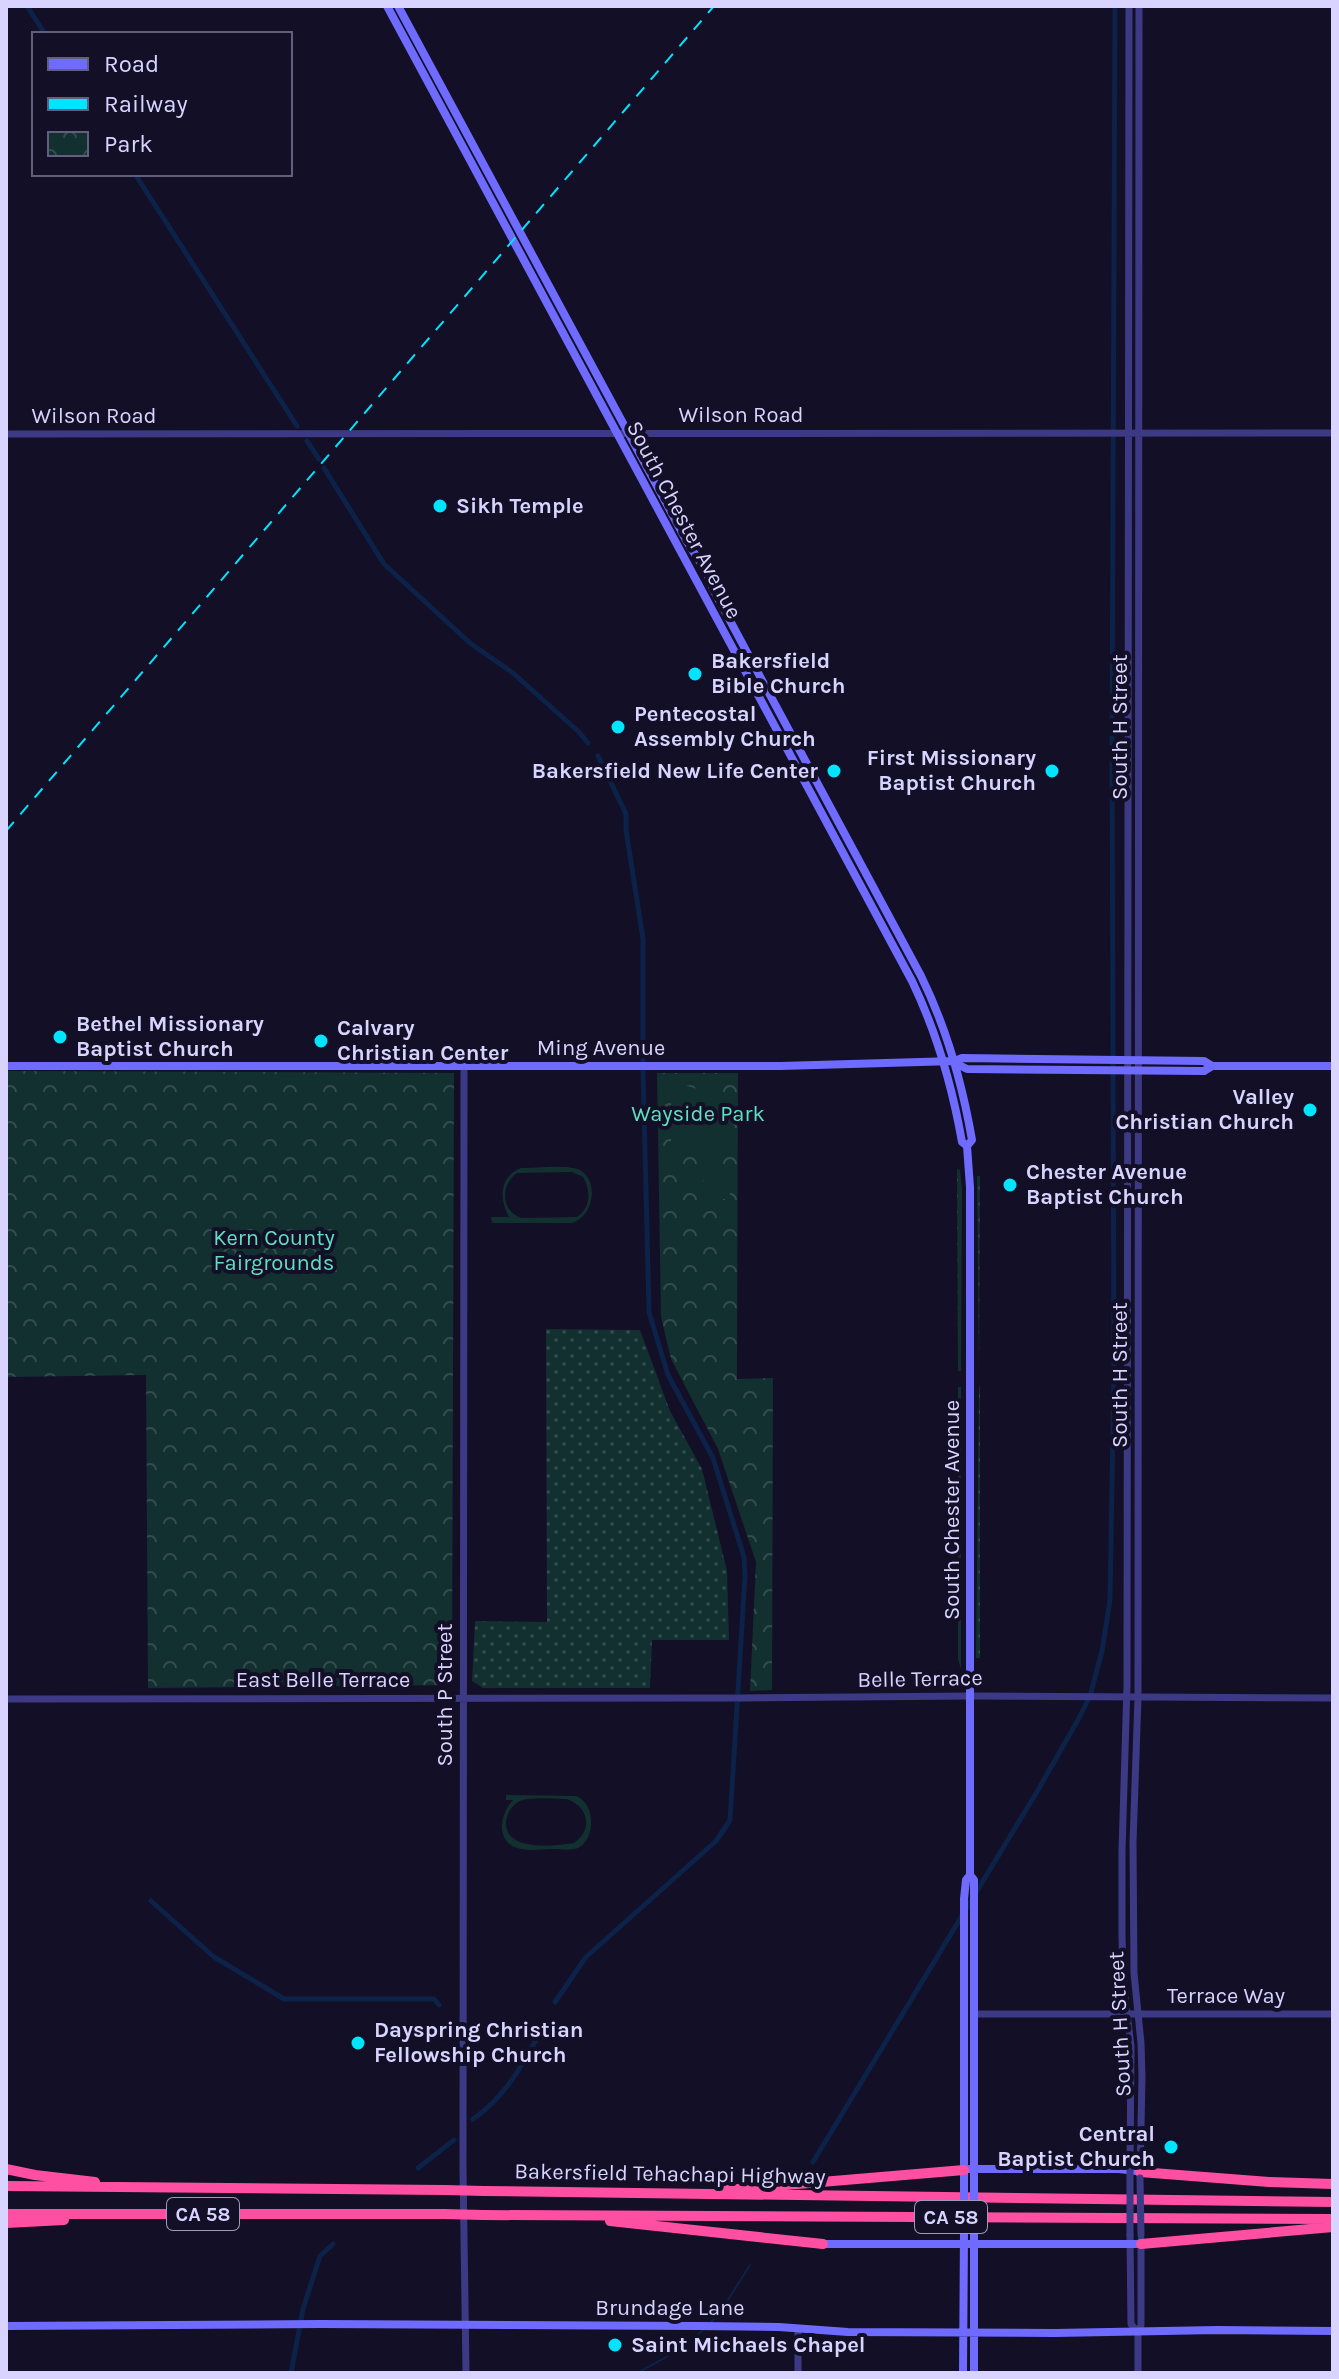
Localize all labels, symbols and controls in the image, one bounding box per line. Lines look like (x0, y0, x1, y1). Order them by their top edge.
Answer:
legend (32, 32, 292, 176)
text: Road (104, 50, 159, 78)
text: Railway (104, 90, 188, 118)
text: Park (104, 130, 153, 158)
street label: Wilson Road (678, 402, 804, 428)
street label: Wilson Road (31, 403, 157, 429)
street label: South Chester Avenue (621, 417, 747, 623)
place label: Sikh Temple (456, 493, 584, 519)
marker: Sikh Temple (431, 497, 449, 515)
place label: Bakersfield Bible Church (711, 648, 845, 699)
street label: South H Street (1107, 654, 1133, 800)
marker: Bakersfield Bible Church (686, 665, 704, 683)
place label: Pentecostal Assembly Church (634, 701, 816, 752)
marker: Pentecostal Assembly Church (609, 718, 627, 736)
place label: First Missionary Baptist Church (867, 745, 1036, 796)
place label: Bakersfield New Life Center (532, 758, 818, 784)
marker: Bakersfield New Life Center (825, 762, 843, 780)
marker: First Missionary Baptist Church (1043, 762, 1061, 780)
place label: Bethel Missionary Baptist Church (76, 1011, 264, 1062)
place label: Calvary Christian Center (337, 1015, 509, 1066)
marker: Bethel Missionary Baptist Church (51, 1028, 69, 1046)
marker: Calvary Christian Center (312, 1032, 330, 1050)
street label: Ming Avenue (537, 1035, 665, 1061)
place label: Valley Christian Church (1115, 1084, 1294, 1135)
park label: Wayside Park (631, 1101, 765, 1127)
marker: Valley Christian Church (1301, 1101, 1319, 1119)
place label: Chester Avenue Baptist Church (1026, 1159, 1187, 1210)
marker: Chester Avenue Baptist Church (1001, 1176, 1019, 1194)
park label: Kern County Fairgrounds (213, 1225, 335, 1276)
street label: South H Street (1107, 1302, 1133, 1448)
street label: South Chester Avenue (939, 1400, 965, 1620)
street label: South P Street (432, 1623, 458, 1767)
street label: Belle Terrace (857, 1665, 983, 1693)
street label: East Belle Terrace (236, 1667, 410, 1693)
street label: South H Street (1103, 1951, 1137, 2097)
street label: Terrace Way (1167, 1983, 1285, 2009)
place label: Dayspring Christian Fellowship Church (374, 2017, 584, 2068)
marker: Dayspring Christian Fellowship Church (349, 2034, 367, 2052)
place label: Central Baptist Church (997, 2121, 1155, 2172)
marker: Central Baptist Church (1162, 2138, 1180, 2156)
street label: Bakersfield Tehachapi Highway (514, 2158, 826, 2190)
road number: CA 58 (167, 2198, 239, 2230)
road number: CA 58 (915, 2201, 987, 2233)
street label: Brundage Lane (595, 2295, 745, 2321)
place label: Saint Michaels Chapel (631, 2332, 866, 2358)
marker: Saint Michaels Chapel (606, 2336, 624, 2354)

